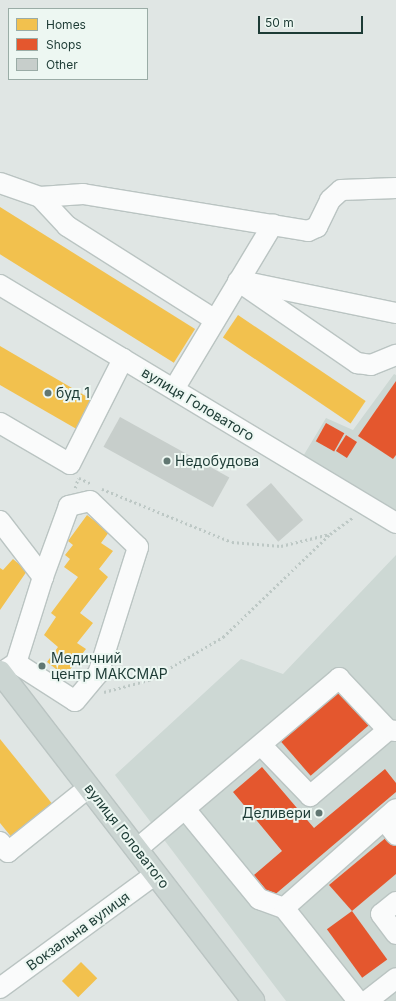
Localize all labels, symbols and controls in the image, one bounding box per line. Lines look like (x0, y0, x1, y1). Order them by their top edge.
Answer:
legend (8, 8, 148, 80)
scale bar (260, 8, 365, 34)
text: 50 m (265, 15, 294, 30)
text: Homes (46, 17, 86, 32)
text: Shops (46, 37, 82, 52)
text: Other (46, 57, 78, 72)
street label: вулиця Головатого (139, 364, 257, 444)
place label: буд 1 (56, 385, 90, 401)
marker: буд 1 (43, 388, 53, 398)
place label: Недобудова (175, 453, 259, 469)
marker: Недобудова (162, 456, 172, 466)
place label: Медичний центр МАКСМАР (51, 650, 168, 682)
marker: Медичний центр МАКСМАР (36, 660, 48, 672)
street label: вулиця Головатого (81, 780, 173, 892)
place label: Деливери (242, 805, 311, 821)
marker: Деливери (314, 808, 324, 818)
street label: Вокзальна вулиця (23, 888, 133, 974)

